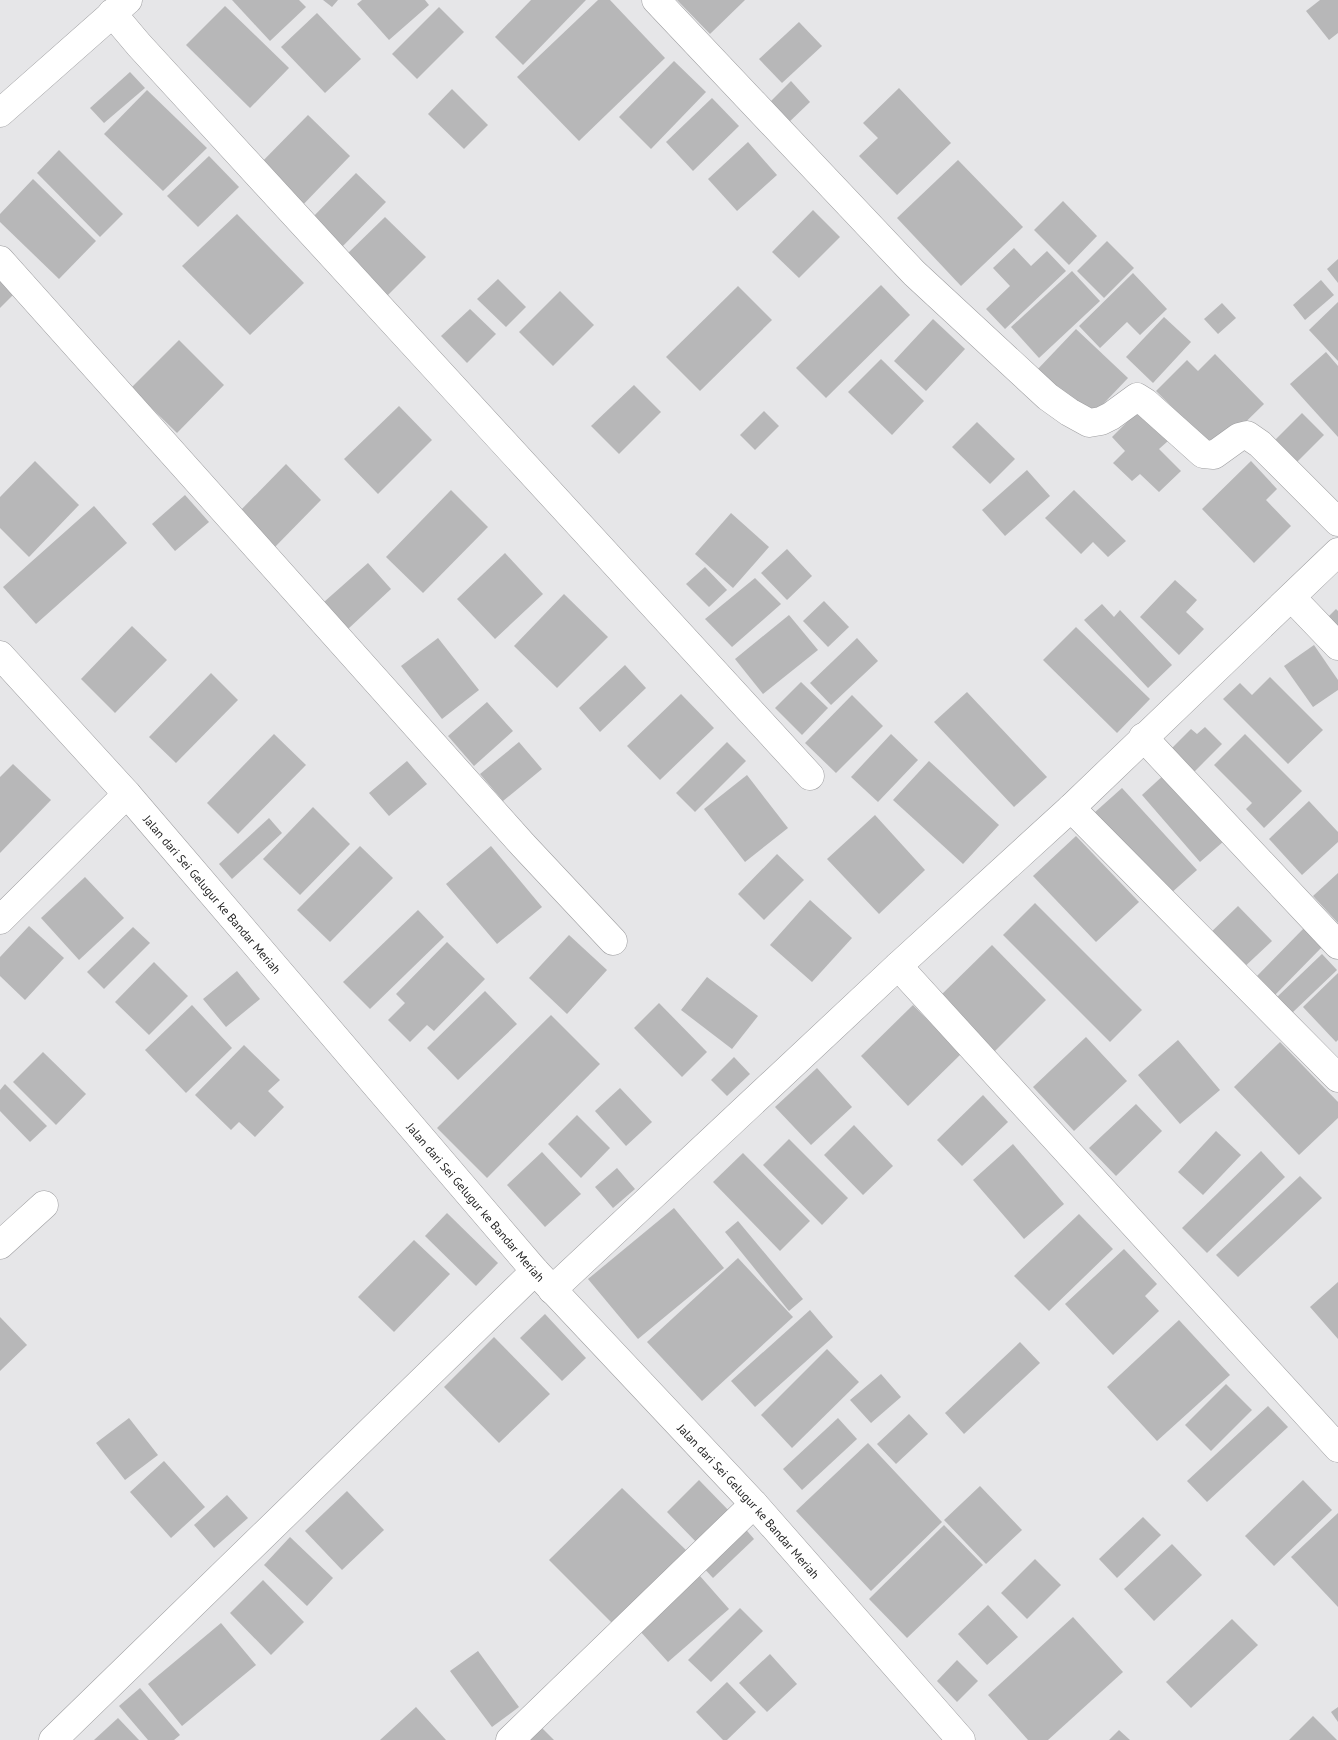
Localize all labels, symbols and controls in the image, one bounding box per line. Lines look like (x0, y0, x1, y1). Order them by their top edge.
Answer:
street label: Jalan dari Sei Gelugur ke Bandar Meriah (140, 811, 285, 976)
street label: Jalan dari Sei Gelugur ke Bandar Meriah (403, 1119, 548, 1284)
street label: Jalan dari Sei Gelugur ke Bandar Meriah (674, 1420, 823, 1581)

